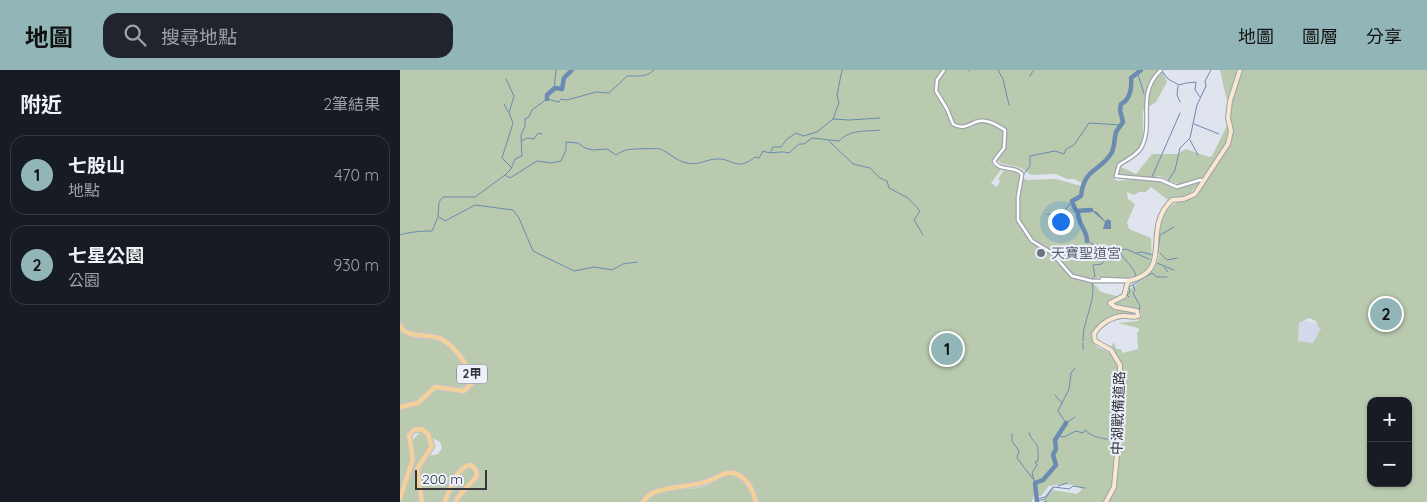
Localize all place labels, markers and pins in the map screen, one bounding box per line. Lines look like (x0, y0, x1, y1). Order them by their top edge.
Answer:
place label: 天寶聖道宮 (1051, 244, 1121, 262)
marker: 天寶聖道宮 (1035, 247, 1047, 259)
pin: 2 (1370, 295, 1402, 333)
pin: 1 (931, 330, 963, 368)

